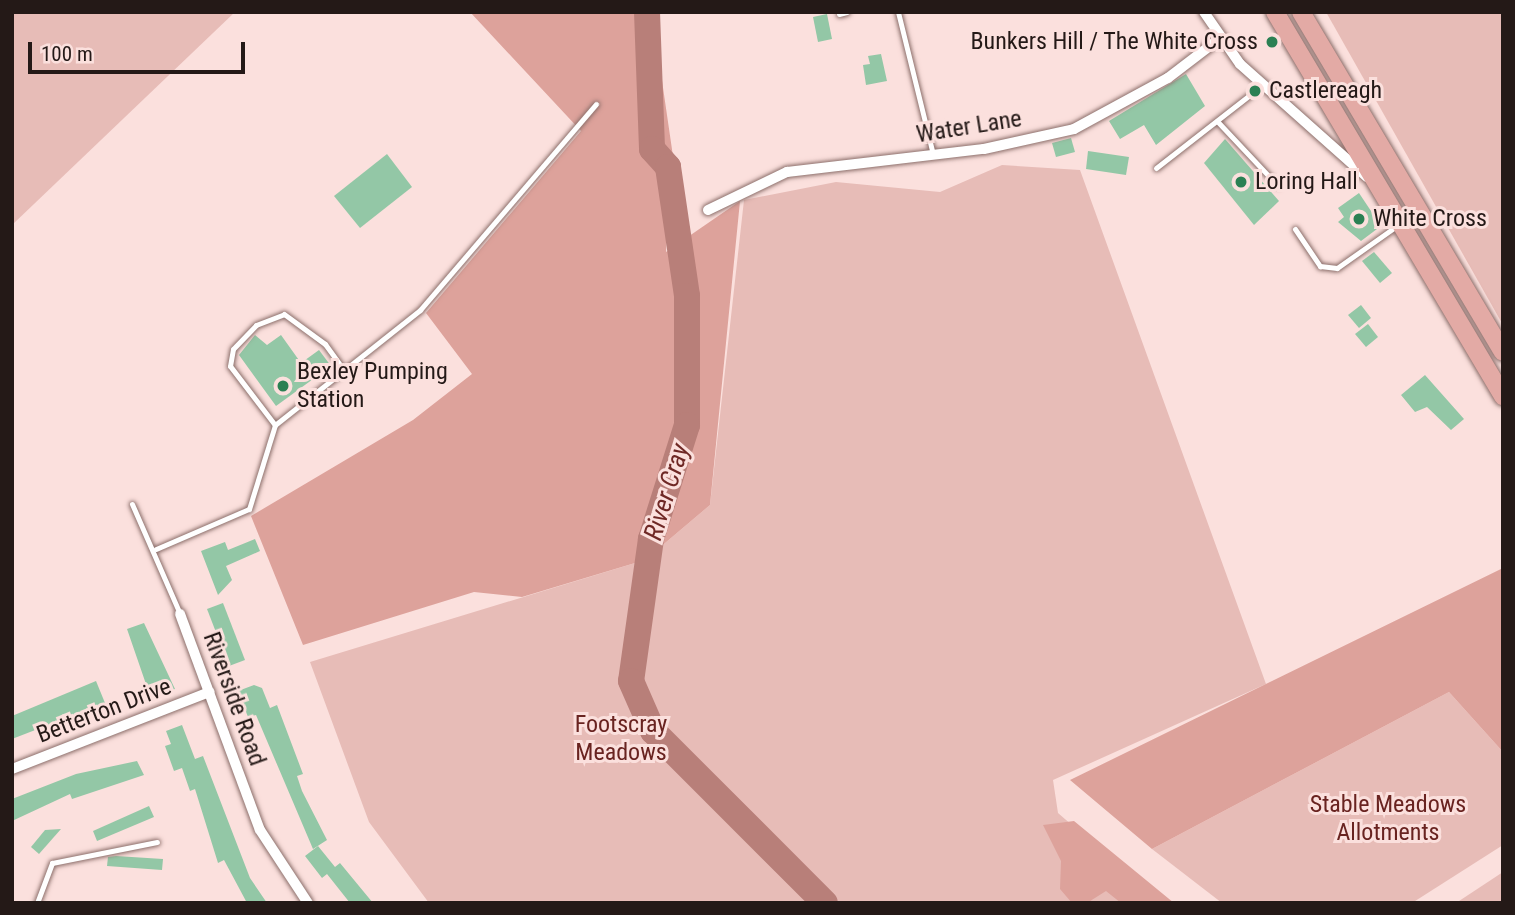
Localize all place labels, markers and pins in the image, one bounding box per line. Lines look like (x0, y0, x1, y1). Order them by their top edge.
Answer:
place label: Bunkers Hill / The White Cross (970, 28, 1258, 56)
marker: Bunkers Hill / The White Cross (1264, 34, 1280, 50)
place label: Castlereagh (1269, 77, 1382, 105)
marker: Castlereagh (1247, 83, 1263, 99)
place label: Loring Hall (1255, 168, 1358, 196)
marker: Loring Hall (1233, 174, 1249, 190)
place label: White Cross (1373, 205, 1487, 233)
marker: White Cross (1351, 211, 1367, 227)
place label: Bexley Pumping Station (297, 358, 448, 414)
marker: Bexley Pumping Station (275, 378, 291, 394)

